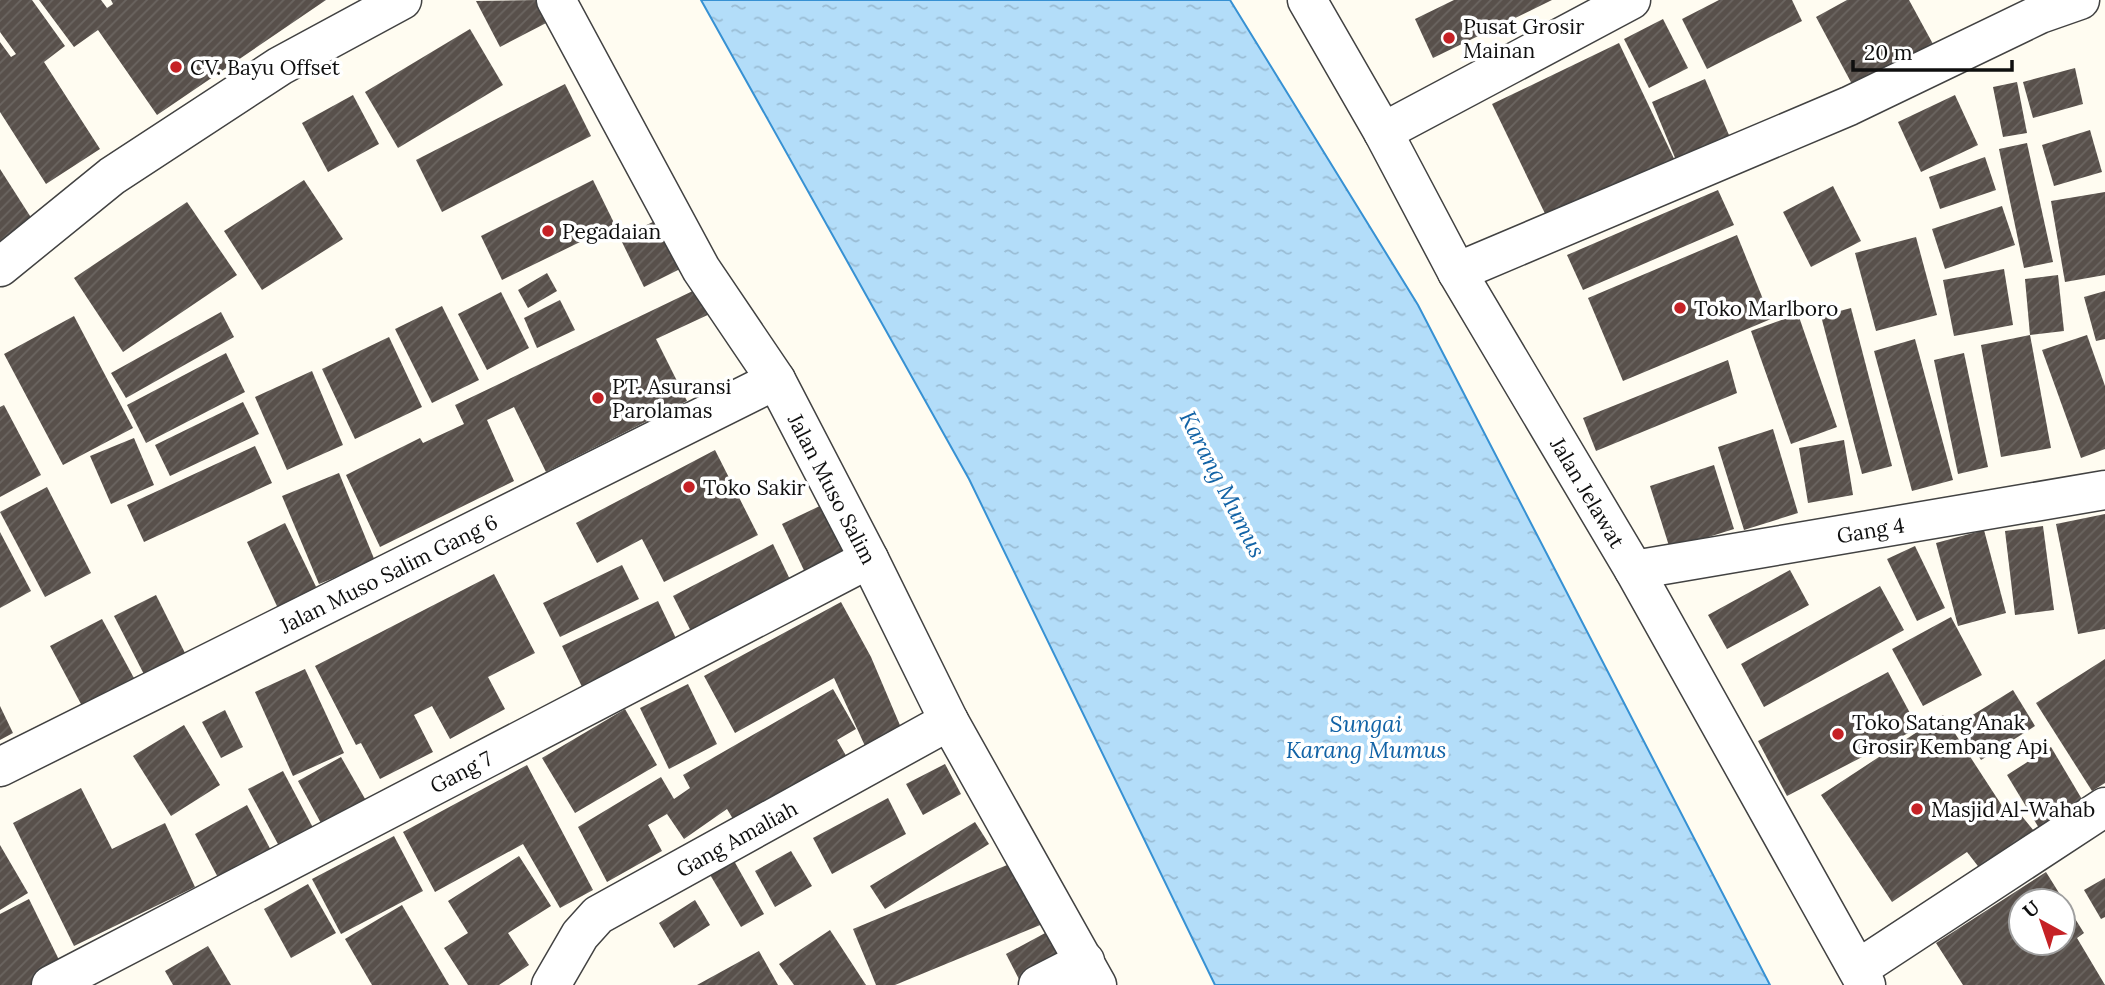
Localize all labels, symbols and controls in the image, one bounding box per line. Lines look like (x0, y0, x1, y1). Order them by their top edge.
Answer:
place label: Pusat Grosir Mainan (1463, 13, 1584, 64)
scale bar (1853, 28, 2012, 72)
marker: Pusat Grosir Mainan (1441, 30, 1457, 46)
text: 20 m (1864, 39, 1913, 66)
place label: CV. Bayu Offset (190, 54, 341, 81)
marker: CV. Bayu Offset (168, 59, 184, 75)
place label: Pegadaian (562, 218, 661, 245)
marker: Pegadaian (540, 223, 556, 239)
place label: Toko Marlboro (1694, 295, 1838, 322)
marker: Toko Marlboro (1672, 300, 1688, 316)
place label: PT. Asuransi Parolamas (612, 373, 731, 424)
marker: PT. Asuransi Parolamas (590, 390, 606, 406)
water label: Karang Mumus (1174, 406, 1272, 562)
street label: Jalan Muso Salim (782, 408, 883, 569)
street label: Jalan Jelawat (1544, 431, 1632, 553)
place label: Toko Sakir (703, 474, 806, 501)
marker: Toko Sakir (681, 479, 697, 495)
street label: Jalan Muso Salim Gang 6 (274, 508, 502, 639)
street label: Gang 4 (1835, 511, 1906, 549)
water label: Sungai Karang Mumus (1286, 709, 1446, 764)
place label: Toko Satang Anak Grosir Kembang Api (1852, 709, 2048, 760)
marker: Toko Satang Anak Grosir Kembang Api (1830, 726, 1846, 742)
street label: Gang 7 (425, 744, 497, 799)
street label: Gang Amaliah (671, 794, 802, 883)
place label: Masjid Al-Wahab (1931, 796, 2095, 823)
marker: Masjid Al-Wahab (1909, 801, 1925, 817)
north arrow (2007, 887, 2077, 957)
text: U (2018, 895, 2044, 923)

